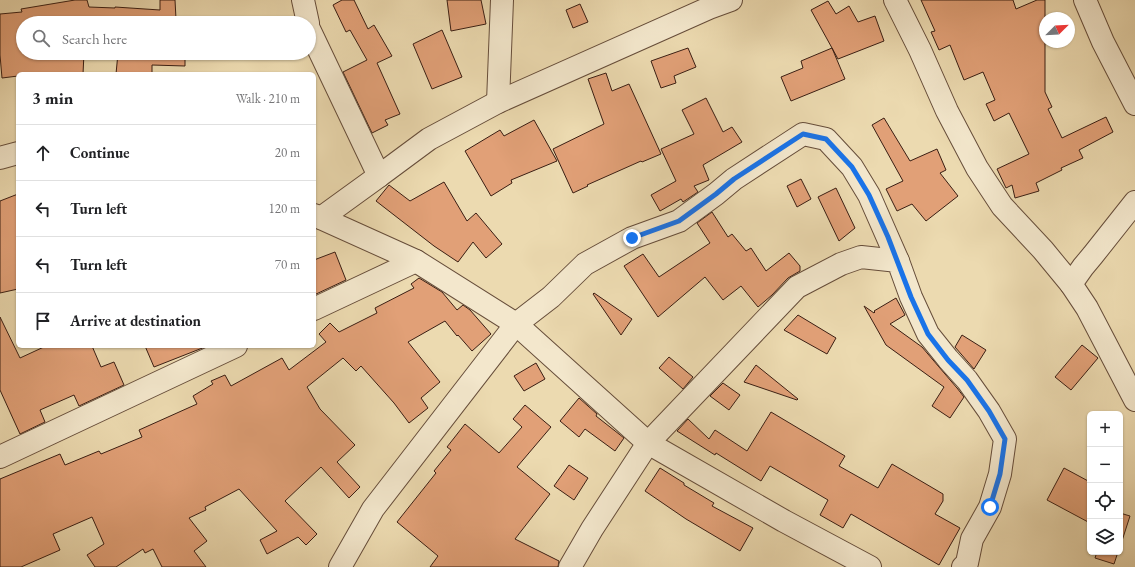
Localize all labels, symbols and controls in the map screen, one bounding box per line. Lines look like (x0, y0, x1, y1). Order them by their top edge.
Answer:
north arrow (1039, 12, 1075, 48)
search box (16, 16, 316, 60)
icon: search (30, 27, 52, 49)
text: Search here (62, 29, 127, 48)
text: 3 min (32, 87, 73, 109)
text: Walk · 210 m (236, 90, 300, 107)
icon: ahead (32, 142, 54, 164)
text: Continue (70, 143, 130, 162)
text: 20 m (275, 144, 300, 161)
icon: left (32, 198, 54, 220)
text: Turn left (70, 199, 127, 218)
text: 120 m (269, 200, 300, 217)
route end (623, 229, 641, 247)
icon: left (32, 254, 54, 276)
text: Turn left (70, 255, 127, 274)
text: 70 m (275, 256, 300, 273)
icon: arrive (32, 310, 54, 332)
text: Arrive at destination (70, 311, 201, 330)
map controls (1087, 411, 1123, 555)
button: + (1087, 411, 1123, 447)
button: − (1087, 447, 1123, 483)
button: locate (1087, 483, 1123, 519)
route start (981, 498, 999, 516)
button: layers (1087, 519, 1123, 555)

